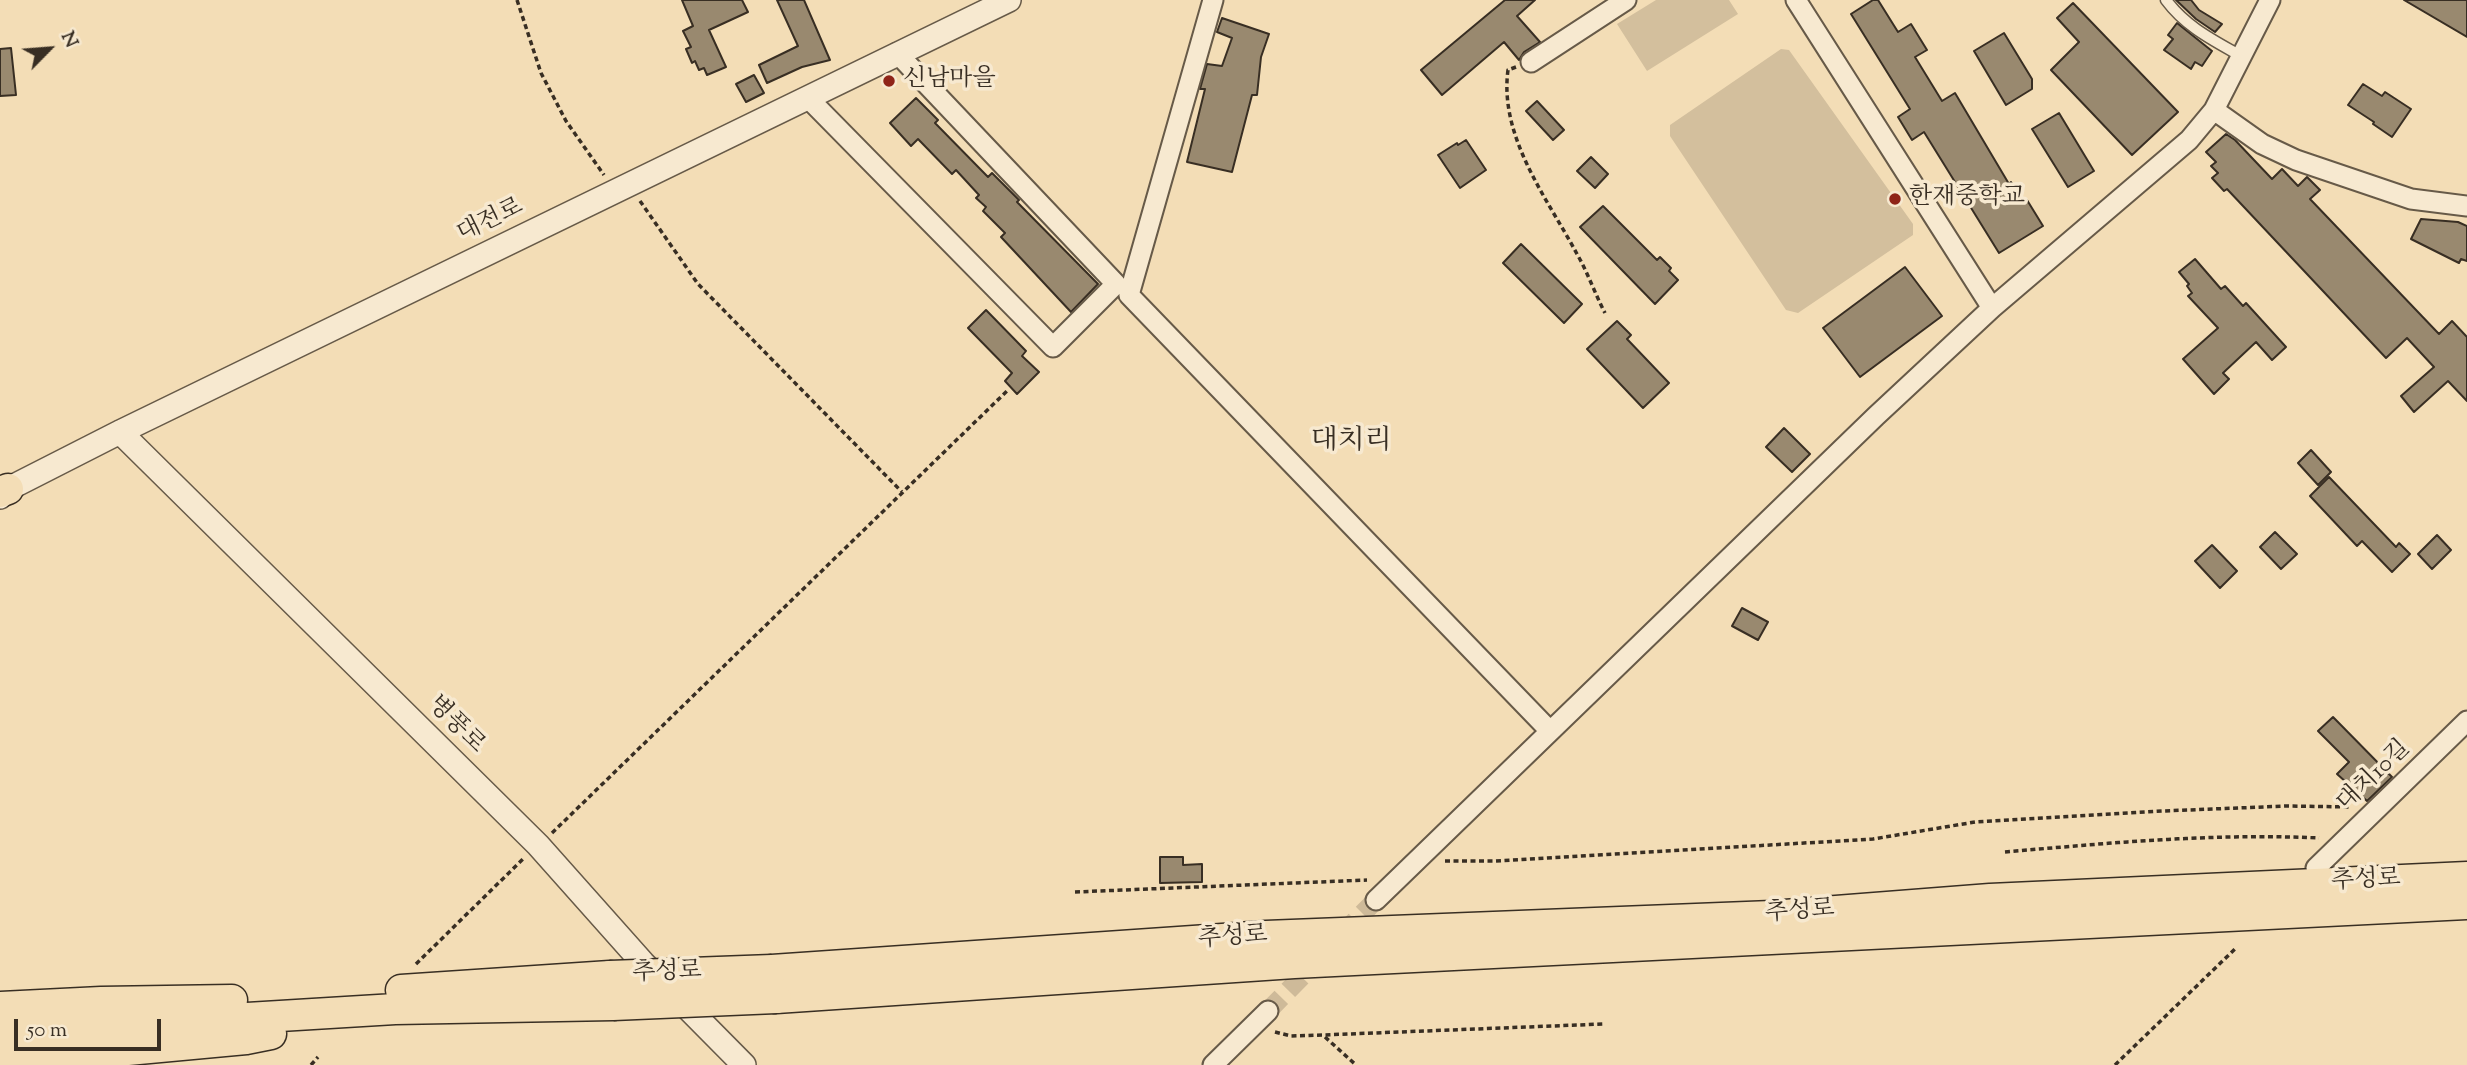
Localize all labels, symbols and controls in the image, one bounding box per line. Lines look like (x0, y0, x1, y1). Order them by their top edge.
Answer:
north arrow (14, 14, 84, 84)
text: N (53, 27, 84, 52)
place label: 신남마을 (903, 67, 996, 95)
marker: 신남마을 (881, 73, 897, 89)
place label: 한재중학교 (1909, 185, 2025, 213)
marker: 한재중학교 (1887, 191, 1903, 207)
street label: 대전로 (453, 194, 529, 250)
district label: 대치리 (1310, 426, 1392, 460)
street label: 병풍로 (420, 691, 490, 761)
street label: 대치10길 (2333, 735, 2417, 819)
street label: 추성로 (2331, 866, 2401, 898)
street label: 추성로 (1764, 896, 1836, 930)
street label: 추성로 (1197, 922, 1269, 956)
street label: 추성로 (632, 958, 702, 990)
scale bar (18, 1006, 164, 1050)
text: 50 m (27, 1016, 67, 1046)

